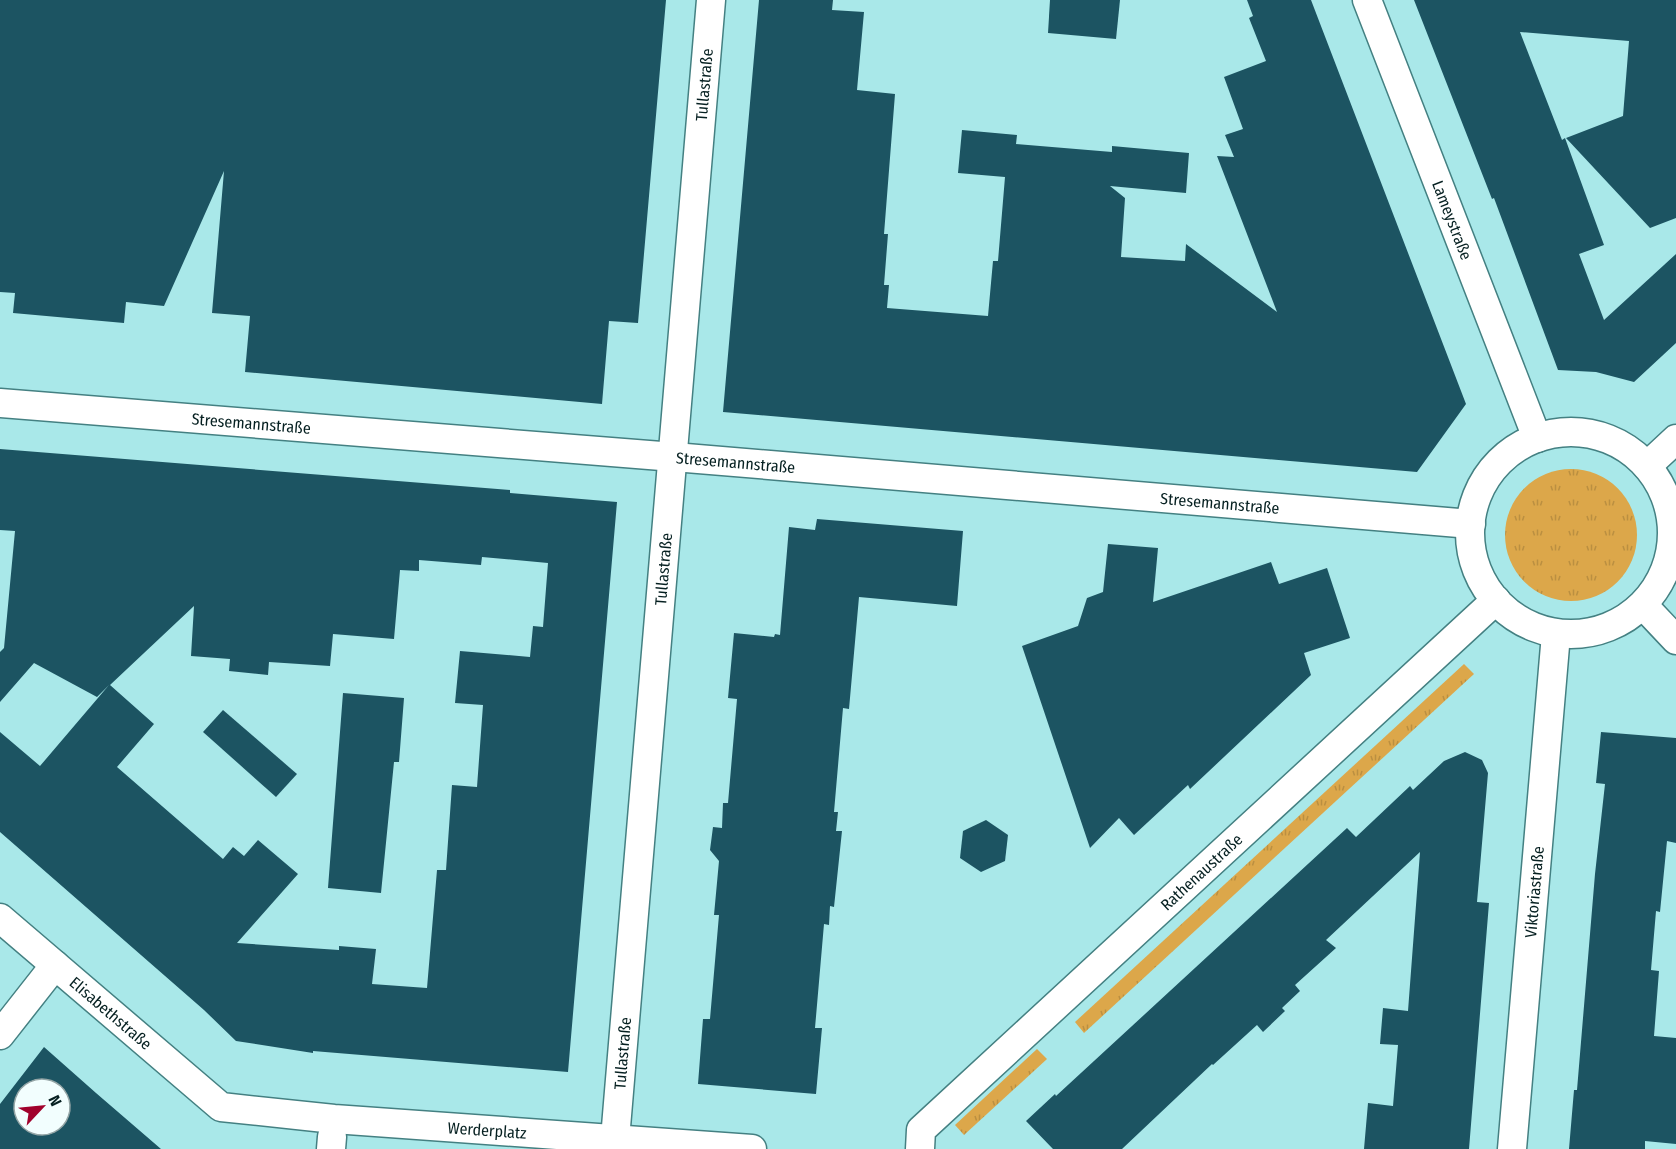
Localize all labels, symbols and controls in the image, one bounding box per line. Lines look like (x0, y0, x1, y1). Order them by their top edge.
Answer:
street label: Tullastraße (691, 48, 716, 122)
street label: Lameystraße (1428, 178, 1476, 262)
street label: Stresemannstraße (191, 409, 312, 437)
street label: Stresemannstraße (675, 448, 796, 477)
street label: Stresemannstraße (1160, 488, 1280, 517)
street label: Tullastraße (651, 532, 676, 606)
street label: Rathenaustraße (1156, 829, 1246, 914)
street label: Viktoriastraße (1521, 845, 1547, 939)
street label: Elisabethstraße (66, 973, 156, 1053)
street label: Tullastraße (610, 1016, 635, 1090)
north arrow (12, 1077, 72, 1137)
text: N (44, 1092, 66, 1109)
street label: Werderplatz (447, 1118, 527, 1142)

